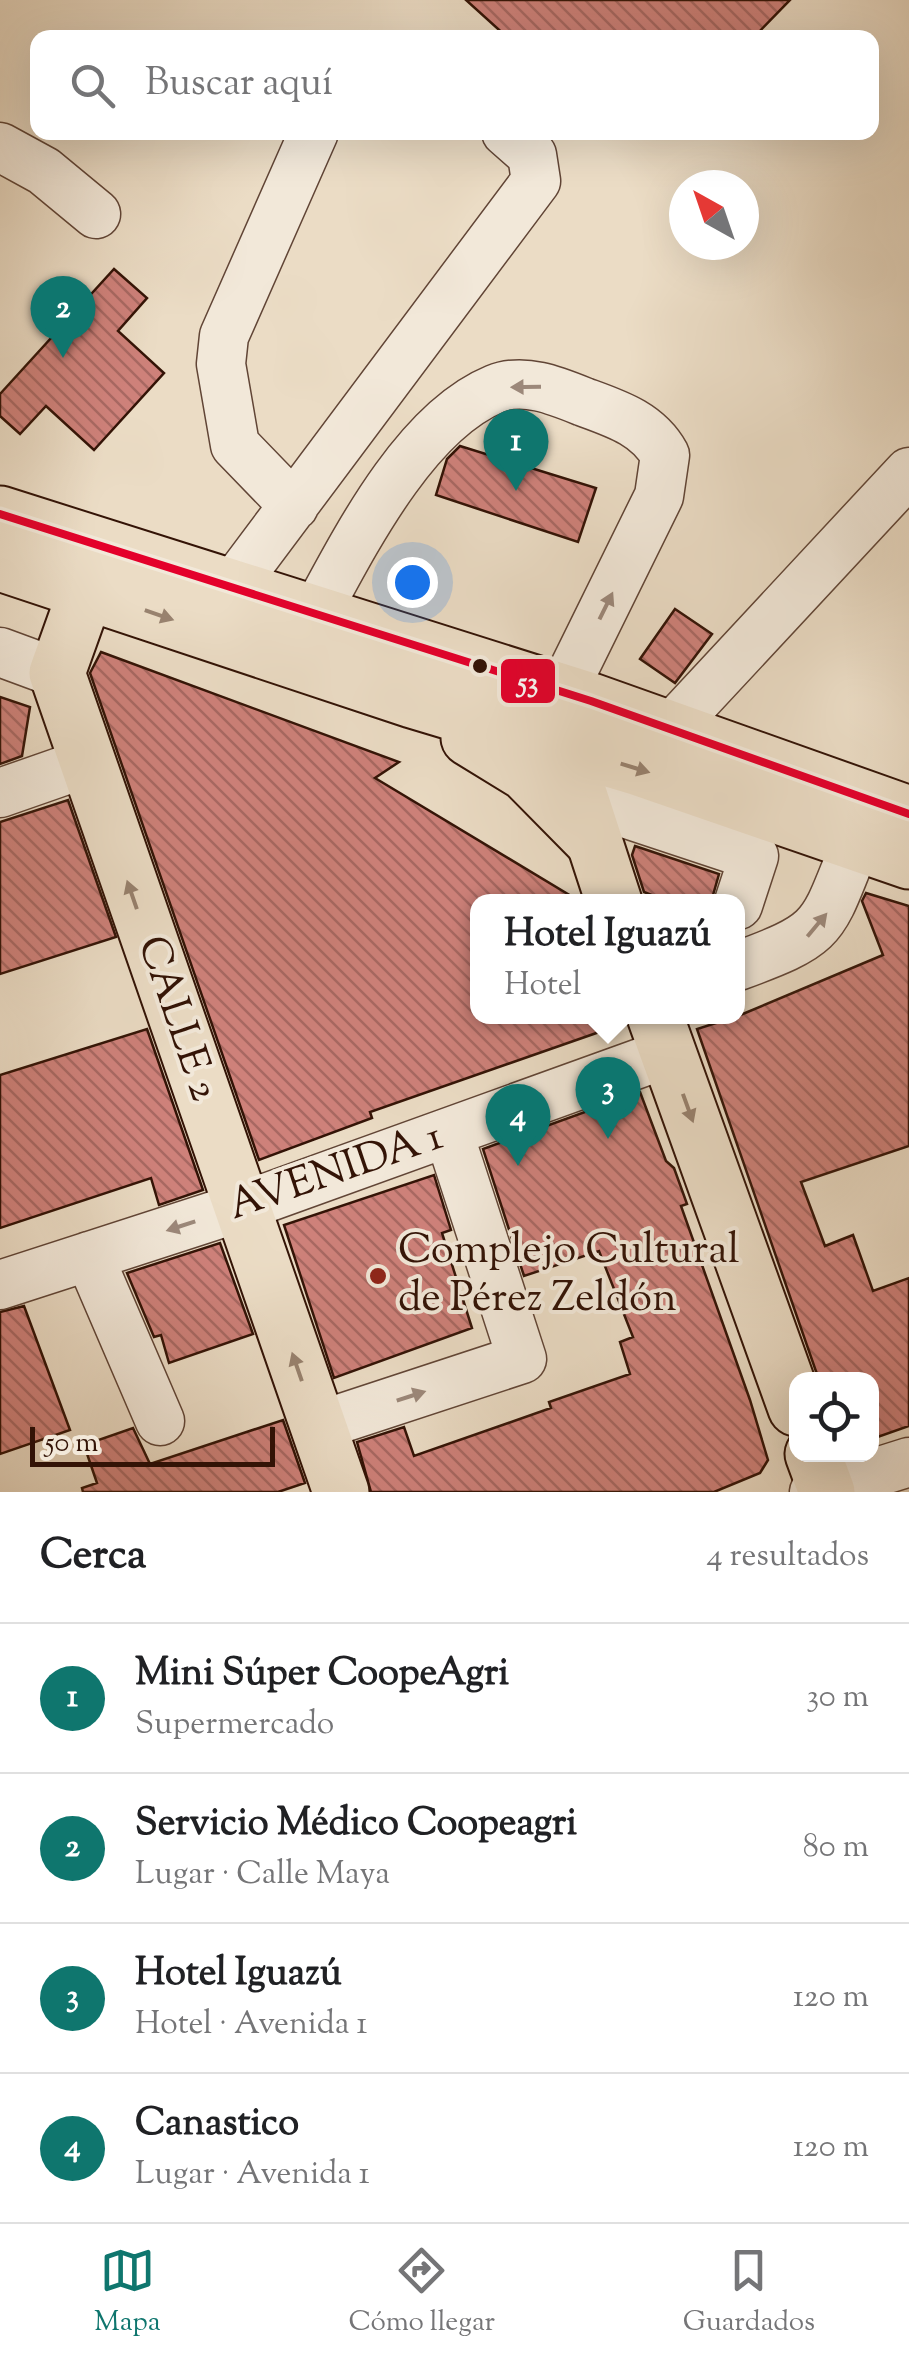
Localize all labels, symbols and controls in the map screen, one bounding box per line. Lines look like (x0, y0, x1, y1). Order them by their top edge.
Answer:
search box (30, 30, 879, 140)
icon: search (65, 58, 120, 113)
text: Buscar aquí (145, 58, 333, 112)
north arrow (669, 170, 759, 260)
pin: 2 (30, 276, 96, 358)
one-way arrow (510, 379, 541, 395)
pin: 1 (484, 408, 548, 491)
your location (387, 557, 438, 608)
one-way arrow (597, 591, 614, 620)
one-way arrow (145, 608, 175, 623)
unlabelled marker (470, 656, 490, 676)
line badge: 53 (499, 657, 557, 705)
text: 53 (516, 664, 538, 704)
one-way arrow (621, 761, 651, 776)
one-way arrow (124, 879, 139, 909)
popup (470, 894, 745, 1024)
text: Hotel Iguazú (504, 909, 711, 963)
one-way arrow (806, 913, 828, 938)
street label: CALLE 2 (120, 928, 232, 1110)
text: Hotel (504, 963, 582, 1009)
pin: 3 (576, 1056, 640, 1139)
pin: 4 (486, 1084, 550, 1166)
one-way arrow (681, 1094, 696, 1124)
street label: AVENIDA 1 (221, 1108, 451, 1238)
one-way arrow (166, 1220, 196, 1235)
place label: Complejo Cultural de Pérez Zeldón (398, 1222, 739, 1330)
marker: Complejo Cultural de Pérez Zeldón (367, 1265, 389, 1287)
one-way arrow (289, 1351, 304, 1381)
map controls (789, 1372, 879, 1462)
button: locate (789, 1372, 879, 1462)
one-way arrow (396, 1387, 426, 1402)
scale bar (30, 1422, 275, 1466)
text: 50 m (45, 1424, 99, 1464)
text: Cerca (40, 1527, 146, 1587)
text: 4 resultados (706, 1534, 869, 1580)
text: Mini Súper CoopeAgri (135, 1648, 509, 1702)
text: 1 (67, 1675, 78, 1721)
text: 30 m (806, 1675, 869, 1721)
text: Supermercado (135, 1702, 334, 1748)
text: Servicio Médico Coopeagri (135, 1798, 577, 1852)
text: 2 (65, 1825, 80, 1871)
text: 80 m (803, 1825, 869, 1871)
text: Lugar · Calle Maya (135, 1852, 390, 1898)
text: Hotel Iguazú (135, 1948, 342, 2002)
text: 3 (66, 1975, 79, 2021)
text: 120 m (793, 1975, 869, 2021)
text: Hotel · Avenida 1 (135, 2002, 367, 2048)
text: Canastico (135, 2098, 299, 2152)
text: 4 (64, 2125, 81, 2171)
text: 120 m (793, 2125, 869, 2171)
text: Lugar · Avenida 1 (135, 2152, 370, 2198)
tab: Mapa (94, 2243, 161, 2343)
tab: Cómo llegar (349, 2243, 495, 2343)
tab: Guardados (683, 2243, 815, 2343)

